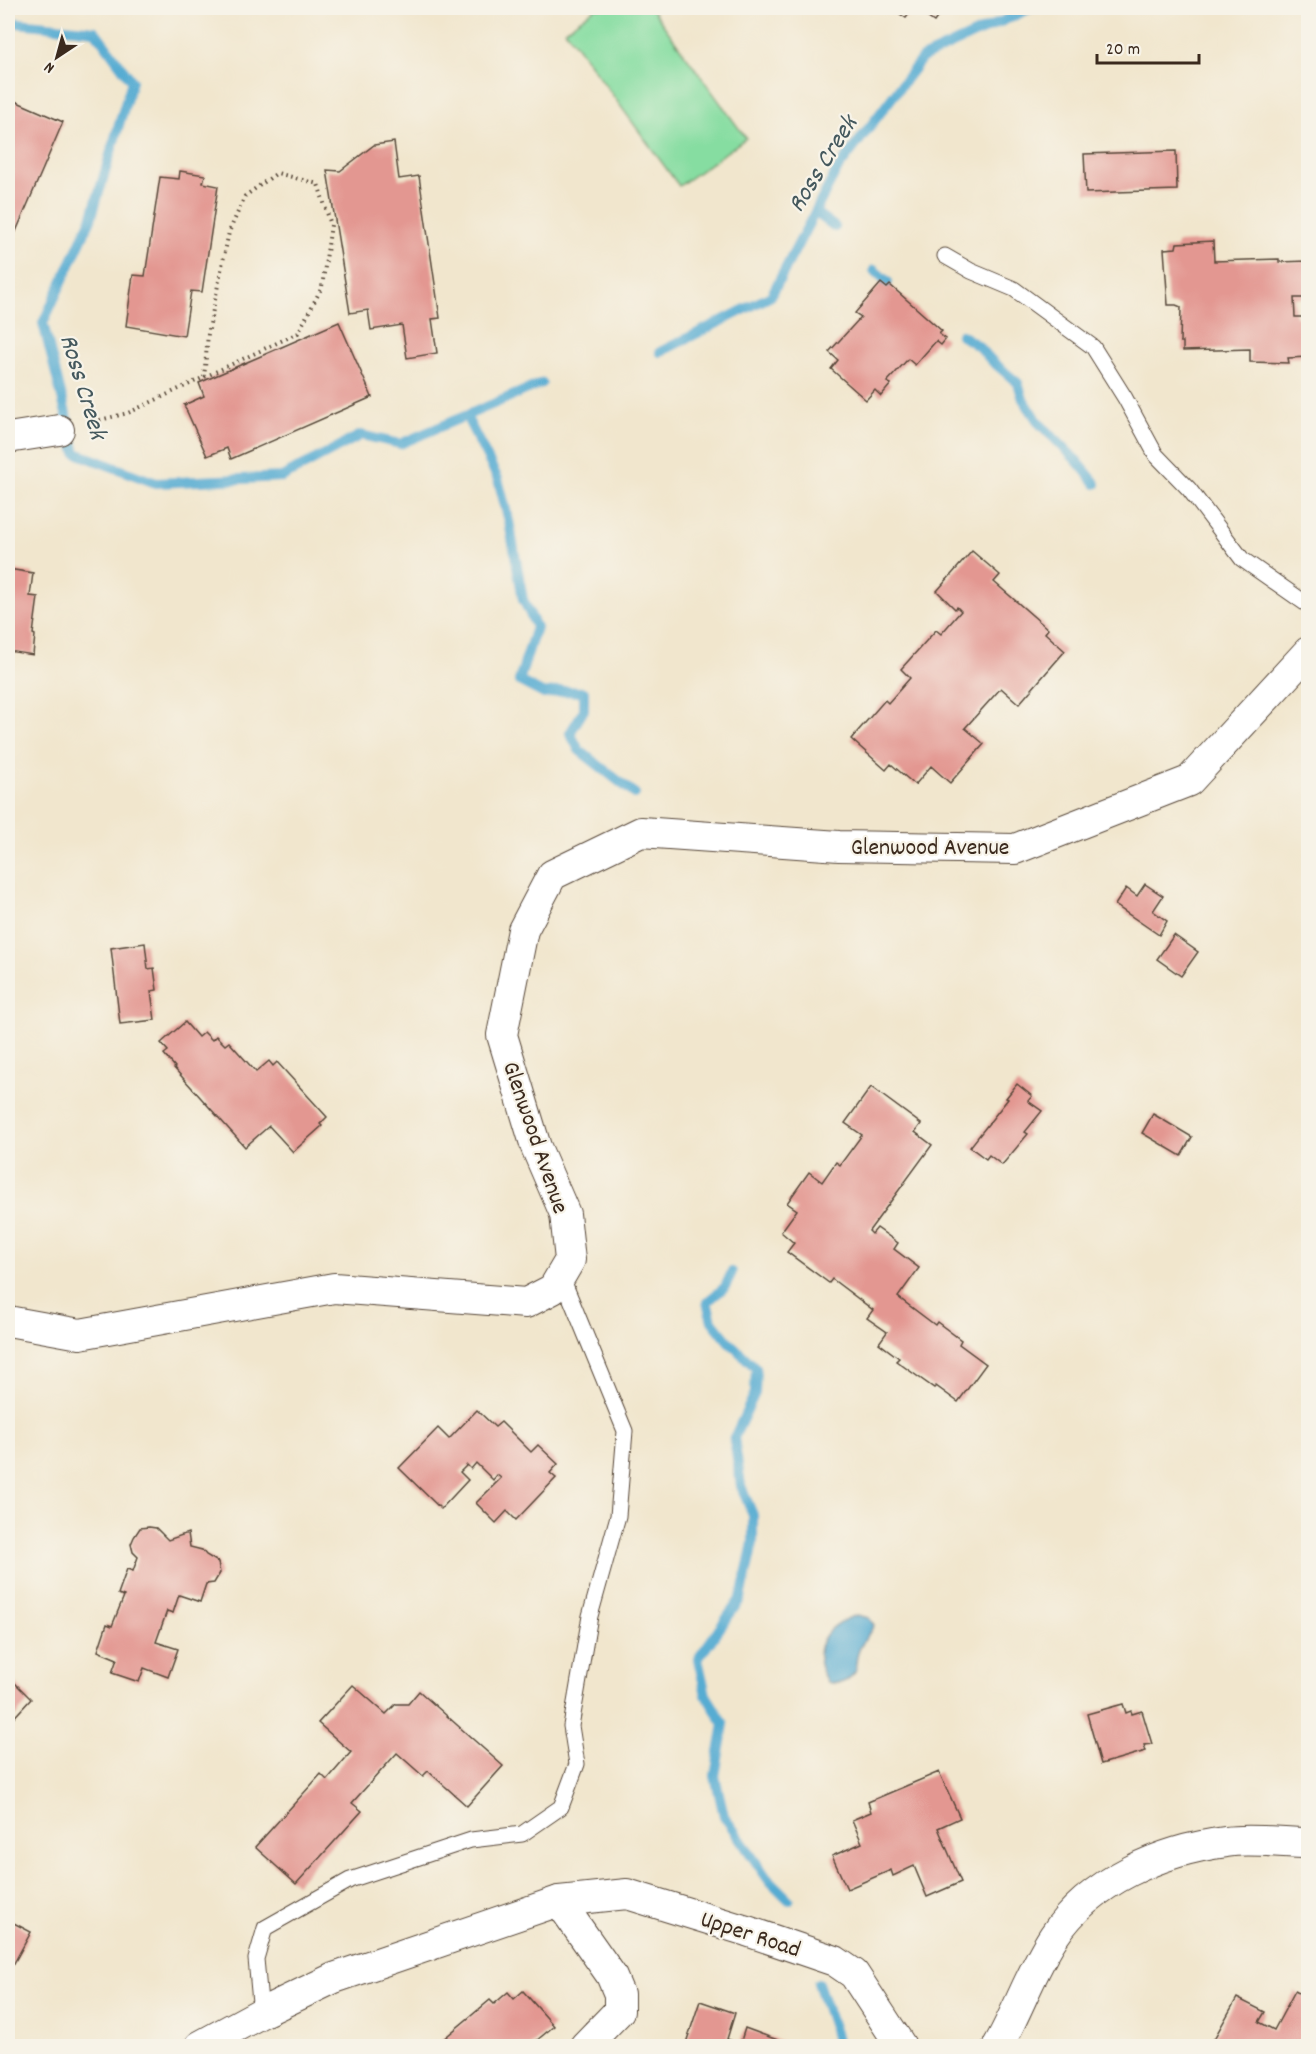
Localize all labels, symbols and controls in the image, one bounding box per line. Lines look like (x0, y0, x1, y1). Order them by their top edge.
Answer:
north arrow (27, 27, 87, 87)
scale bar (1097, 27, 1199, 65)
text: 20 m (1106, 38, 1140, 63)
text: N (40, 55, 60, 79)
water label: Ross Creek (780, 107, 870, 220)
water label: Ross Creek (48, 330, 116, 446)
street label: Glenwood Avenue (851, 832, 1009, 866)
street label: Glenwood Avenue (492, 1057, 576, 1219)
street label: Upper Road (696, 1904, 805, 1968)

